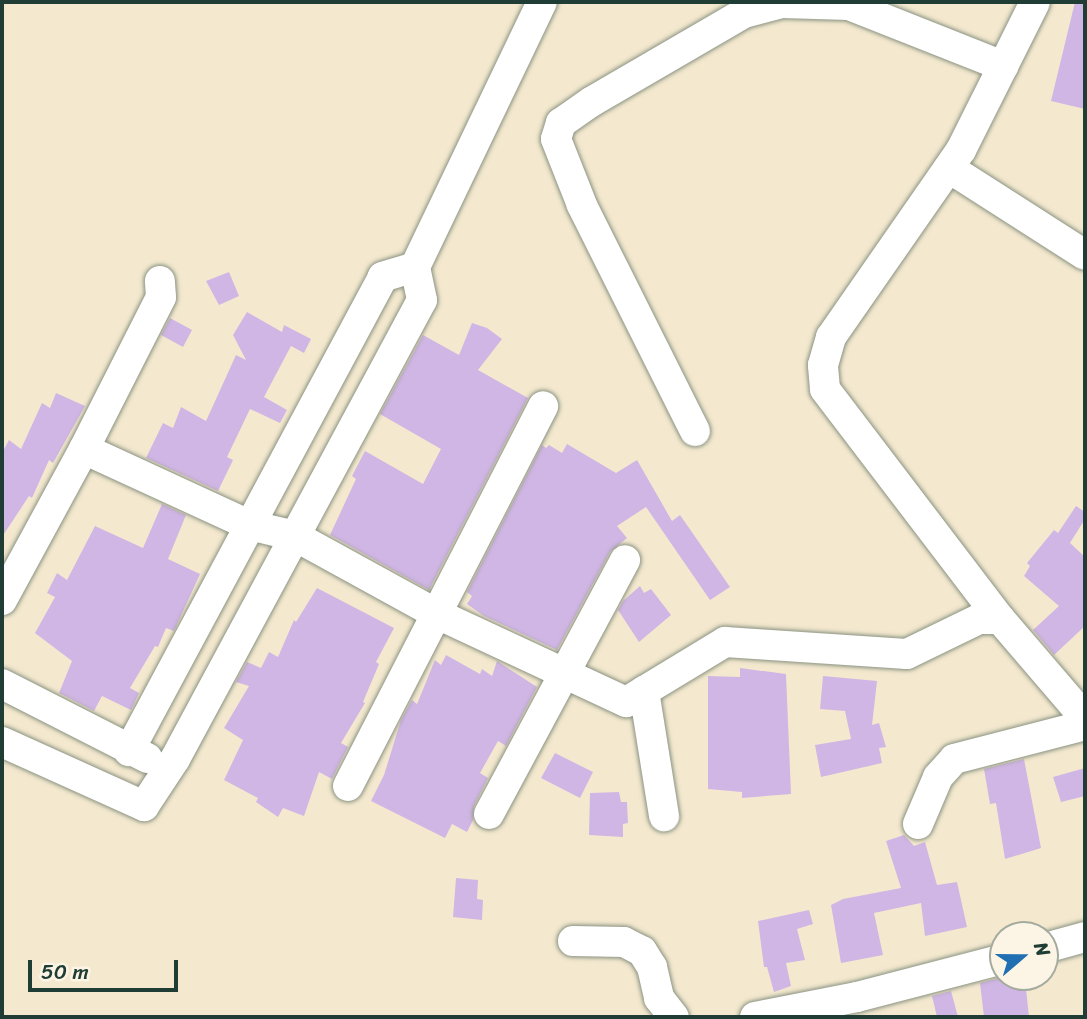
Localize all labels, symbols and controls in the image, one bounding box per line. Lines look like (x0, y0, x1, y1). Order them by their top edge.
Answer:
north arrow (989, 921, 1059, 991)
text: N (1025, 937, 1060, 961)
scale bar (32, 946, 182, 990)
text: 50 m (41, 953, 89, 991)

